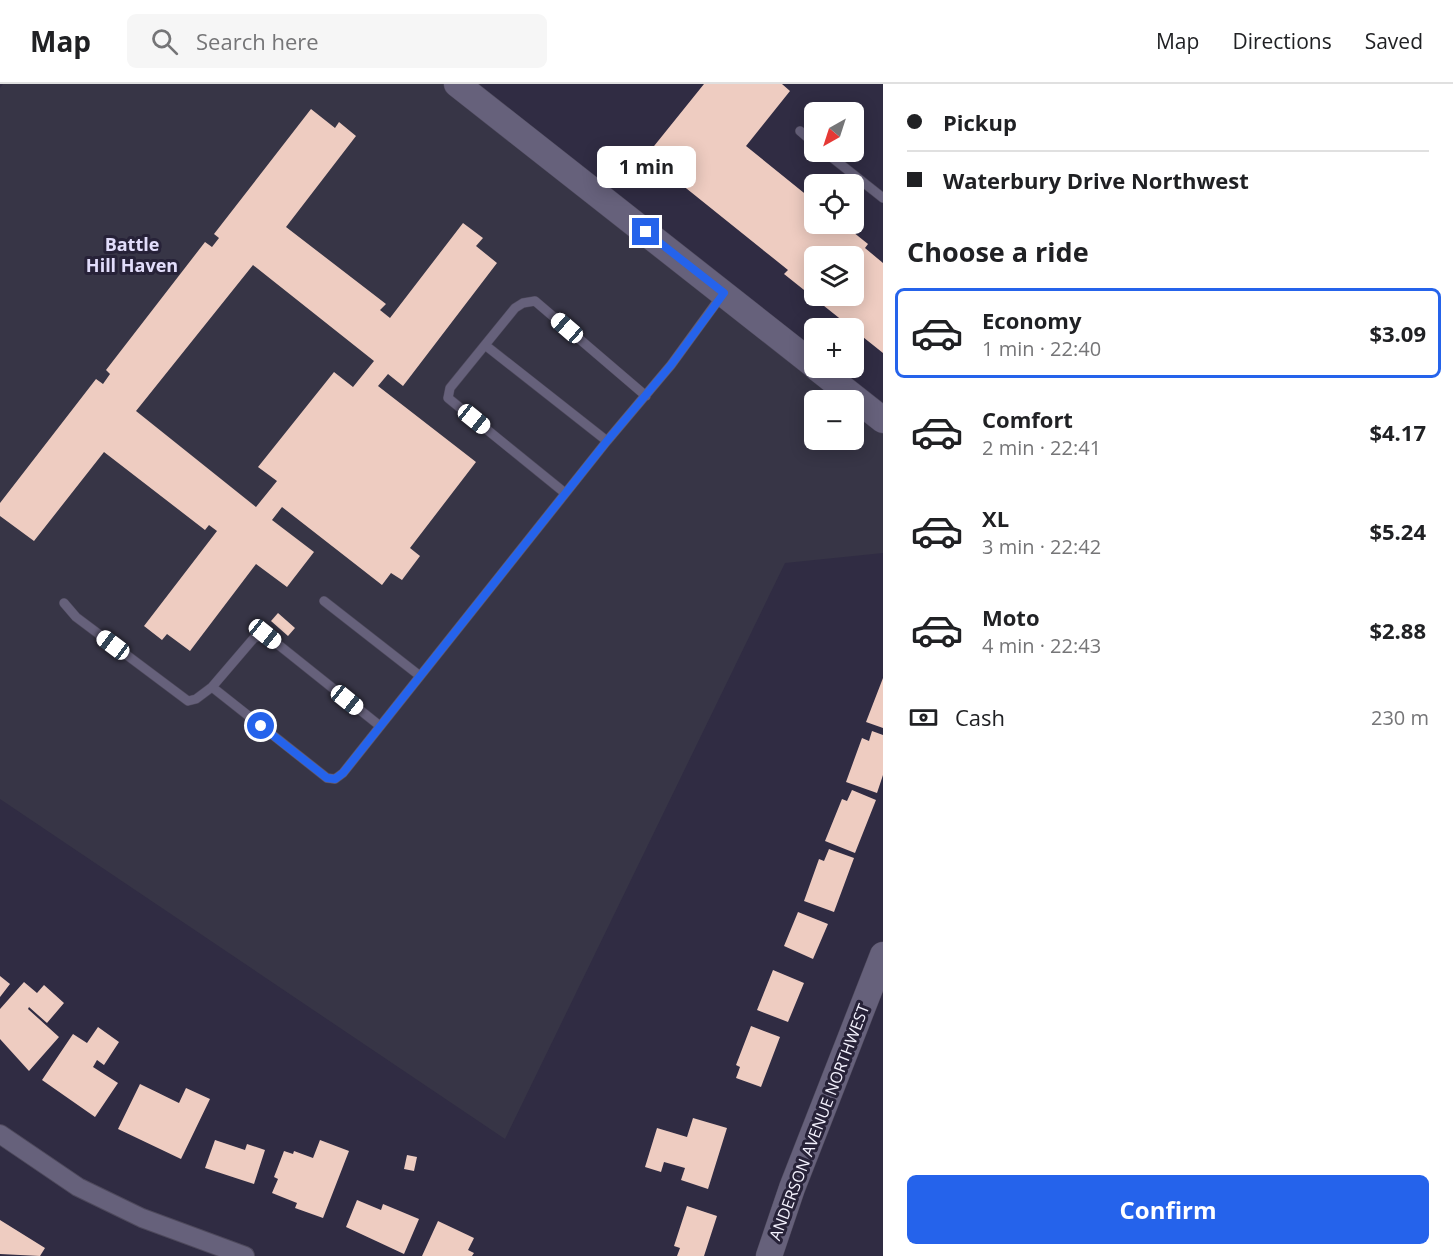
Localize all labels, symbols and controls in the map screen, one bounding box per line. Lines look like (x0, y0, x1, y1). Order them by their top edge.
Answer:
search box (127, 14, 547, 68)
text: Map (30, 22, 91, 60)
icon: search (148, 25, 181, 58)
text: Search here (196, 26, 319, 56)
text: Map (1156, 27, 1199, 55)
text: Directions (1232, 27, 1332, 55)
text: Saved (1365, 27, 1423, 55)
north arrow (804, 102, 864, 162)
map controls (804, 102, 864, 450)
text: Pickup (943, 107, 1017, 137)
callout: 1 min (596, 145, 696, 187)
text: 1 min (619, 153, 674, 180)
text: Waterbury Drive Northwest (943, 165, 1249, 195)
button: locate (804, 174, 864, 234)
route end (632, 218, 659, 245)
district label: Battle Hill Haven (86, 232, 178, 277)
text: Choose a ride (907, 233, 1089, 270)
button: layers (804, 246, 864, 306)
text: Economy (982, 305, 1081, 335)
icon: car (910, 306, 964, 360)
car (548, 309, 586, 347)
button: + (804, 318, 864, 378)
text: $3.09 (1369, 318, 1426, 348)
text: 1 min · 22:40 (982, 335, 1101, 362)
button: − (804, 390, 864, 450)
car (454, 401, 494, 437)
text: Comfort (982, 404, 1073, 434)
icon: car (910, 405, 964, 459)
text: $4.17 (1369, 417, 1426, 447)
text: 2 min · 22:41 (982, 434, 1101, 461)
text: XL (982, 503, 1009, 533)
icon: car (910, 504, 964, 558)
text: $5.24 (1369, 516, 1426, 546)
text: 3 min · 22:42 (982, 533, 1101, 560)
text: Moto (982, 602, 1040, 632)
icon: car (910, 603, 964, 657)
text: $2.88 (1369, 615, 1426, 645)
car (245, 616, 285, 652)
car (93, 627, 133, 663)
text: 4 min · 22:43 (982, 632, 1101, 659)
car (327, 682, 367, 718)
icon: cash (907, 701, 940, 734)
text: Cash (955, 702, 1005, 732)
text: 230 m (1371, 704, 1429, 731)
route start (247, 712, 274, 739)
street label: ANDERSON AVENUE NORTHWEST (764, 1000, 874, 1243)
button: Confirm (907, 1175, 1429, 1244)

